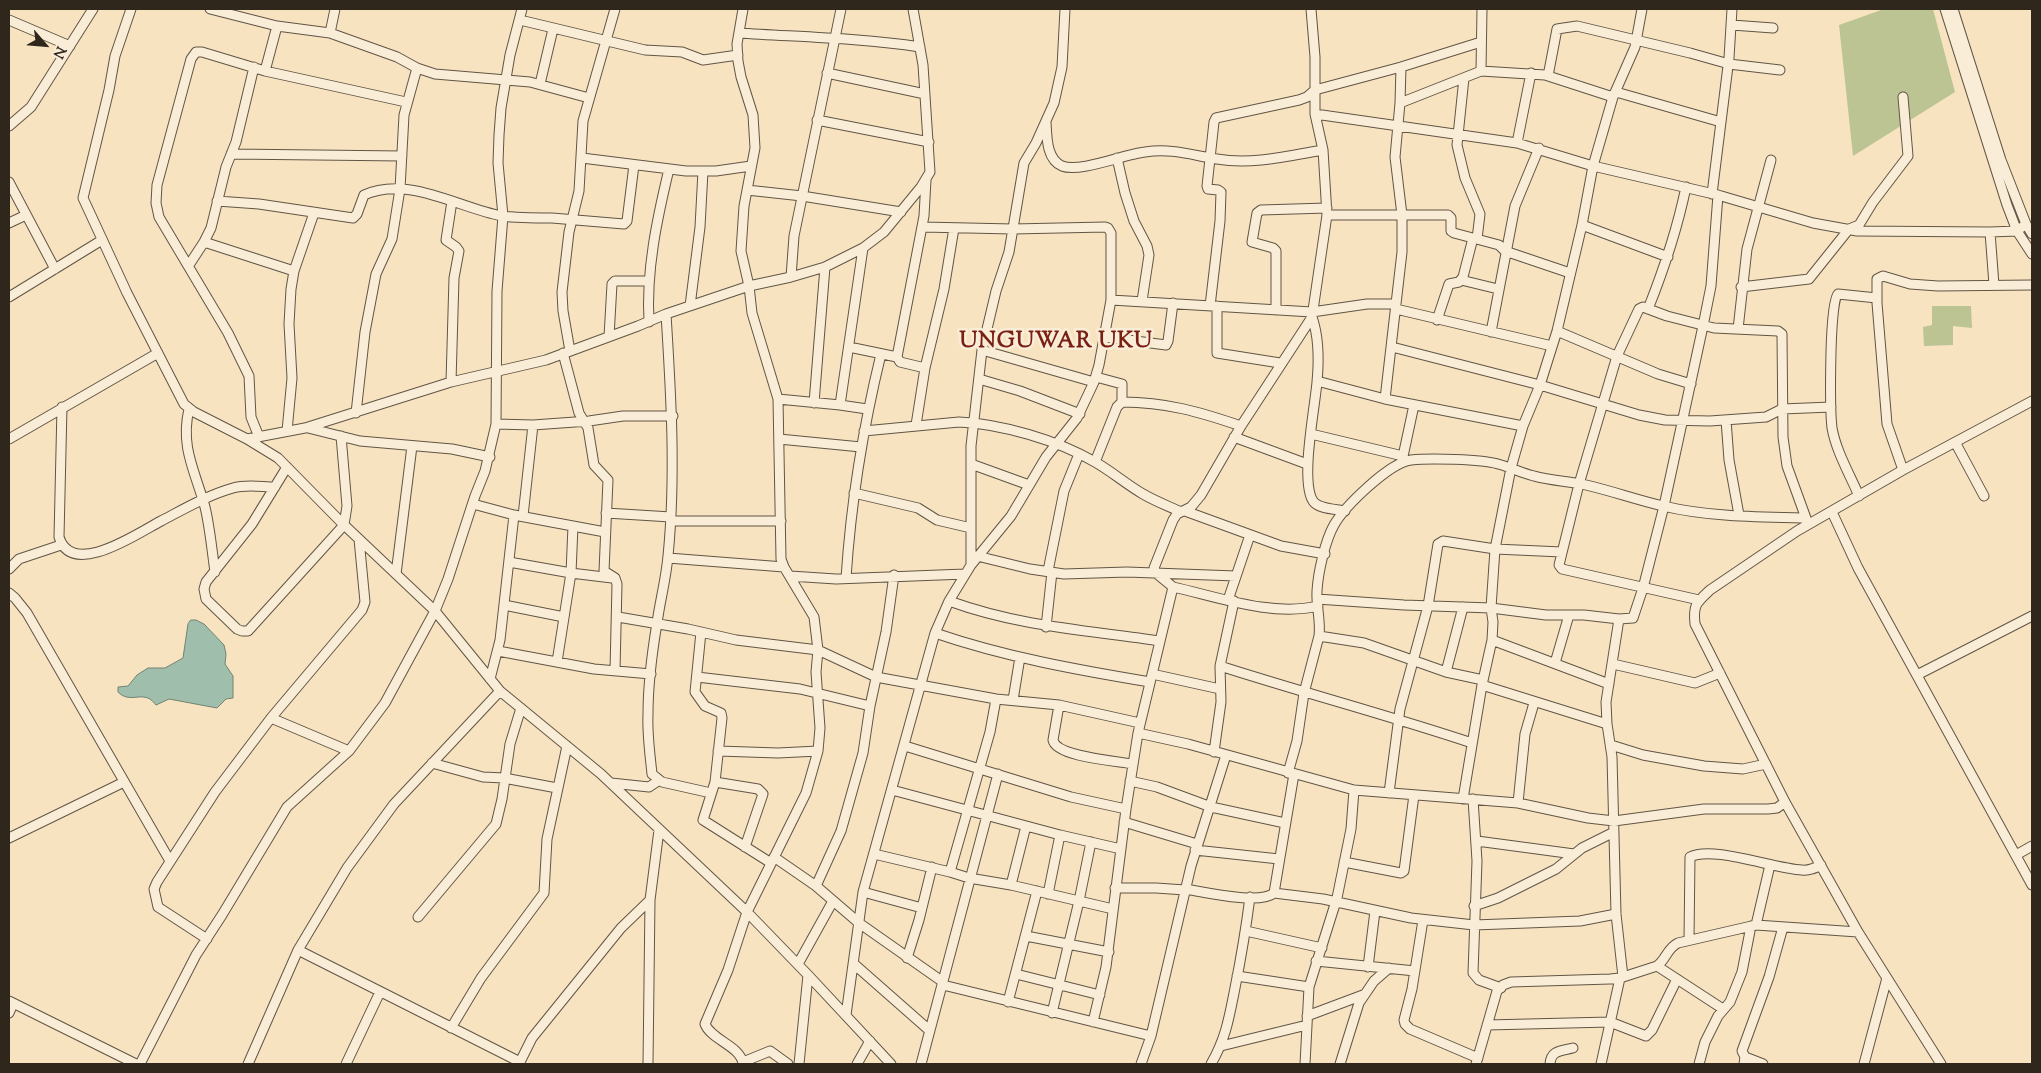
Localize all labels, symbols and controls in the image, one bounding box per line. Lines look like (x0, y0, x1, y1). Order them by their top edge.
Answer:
north arrow (20, 20, 70, 70)
text: N (47, 42, 70, 61)
district label: UNGUWAR UKU (958, 330, 1154, 356)

